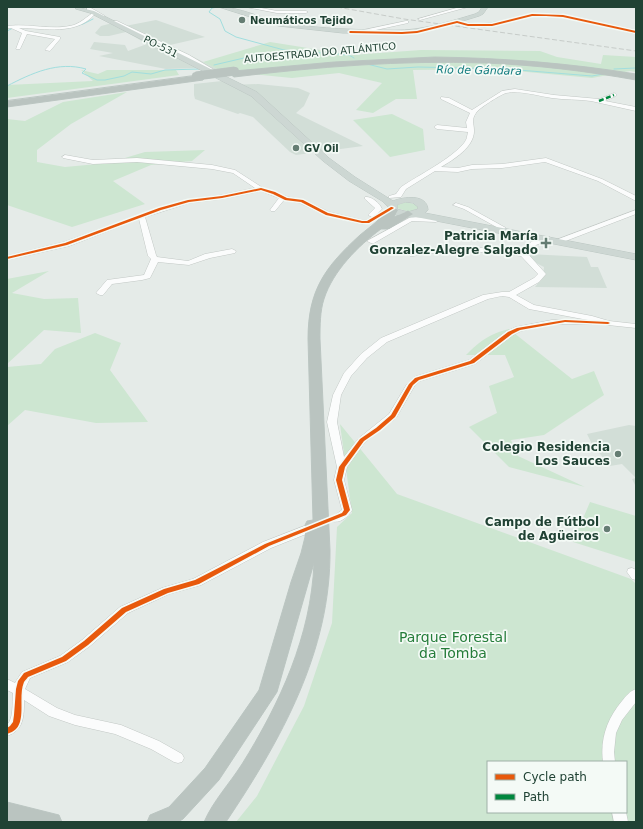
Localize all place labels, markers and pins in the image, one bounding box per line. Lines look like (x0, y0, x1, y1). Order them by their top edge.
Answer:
marker: Neumáticos Tejido (237, 15, 247, 25)
place label: Neumáticos Tejido (250, 15, 353, 26)
marker: GV Oil (291, 143, 301, 153)
place label: GV Oil (304, 143, 339, 154)
place label: Patricia María Gonzalez-Alegre Salgado (369, 229, 538, 257)
marker: Patricia María Gonzalez-Alegre Salgado (541, 238, 551, 248)
place label: Colegio Residencia Los Sauces (482, 440, 610, 468)
marker: Colegio Residencia Los Sauces (613, 449, 623, 459)
place label: Campo de Fútbol de Agüeiros (485, 515, 599, 543)
marker: Campo de Fútbol de Agüeiros (602, 524, 612, 534)

